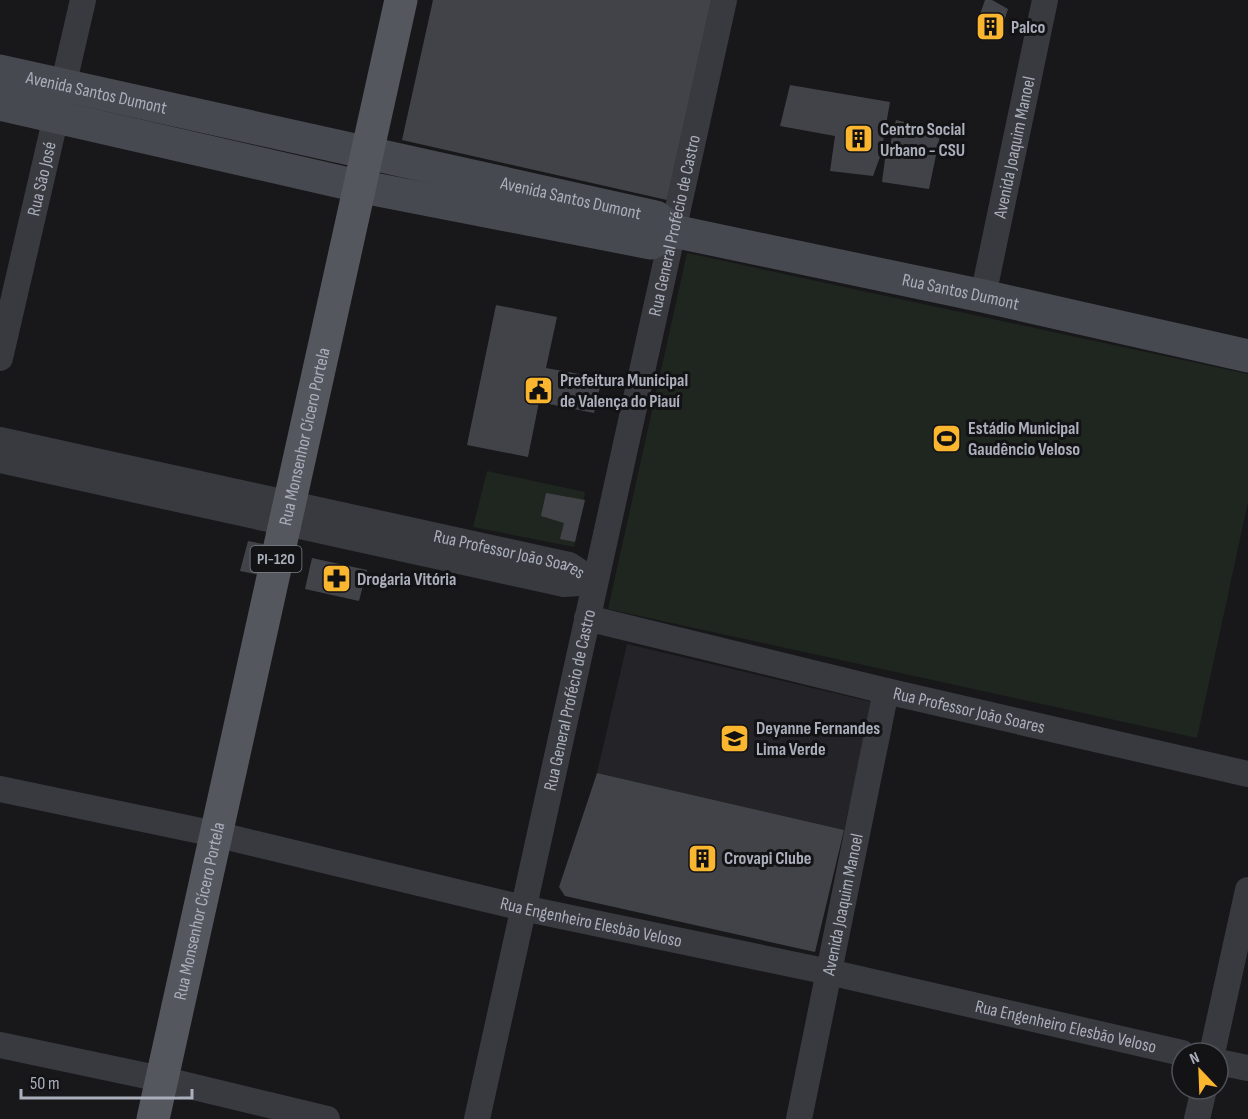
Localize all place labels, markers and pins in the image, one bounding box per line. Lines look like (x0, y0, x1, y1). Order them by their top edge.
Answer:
building icon: Palco (974, 11, 1006, 43)
place label: Palco (1011, 17, 1046, 38)
place label: Centro Social Urbano - CSU (880, 119, 965, 161)
building icon: Centro Social Urbano - CSU (843, 123, 875, 155)
place label: Prefeitura Municipal de Valença do Piauí (560, 370, 688, 412)
public building icon: Prefeitura Municipal de Valença do Piauí (523, 374, 555, 406)
place label: Estádio Municipal Gaudêncio Veloso (968, 418, 1080, 460)
sports icon: Estádio Municipal Gaudêncio Veloso (931, 422, 963, 454)
pharmacy icon: Drogaria Vitória (320, 563, 352, 595)
place label: Drogaria Vitória (357, 569, 456, 590)
place label: Deyanne Fernandes Lima Verde (756, 718, 880, 760)
school or university icon: Deyanne Fernandes Lima Verde (719, 722, 751, 754)
building icon: Crovapi Clube (687, 842, 719, 874)
place label: Crovapi Clube (724, 848, 811, 869)

